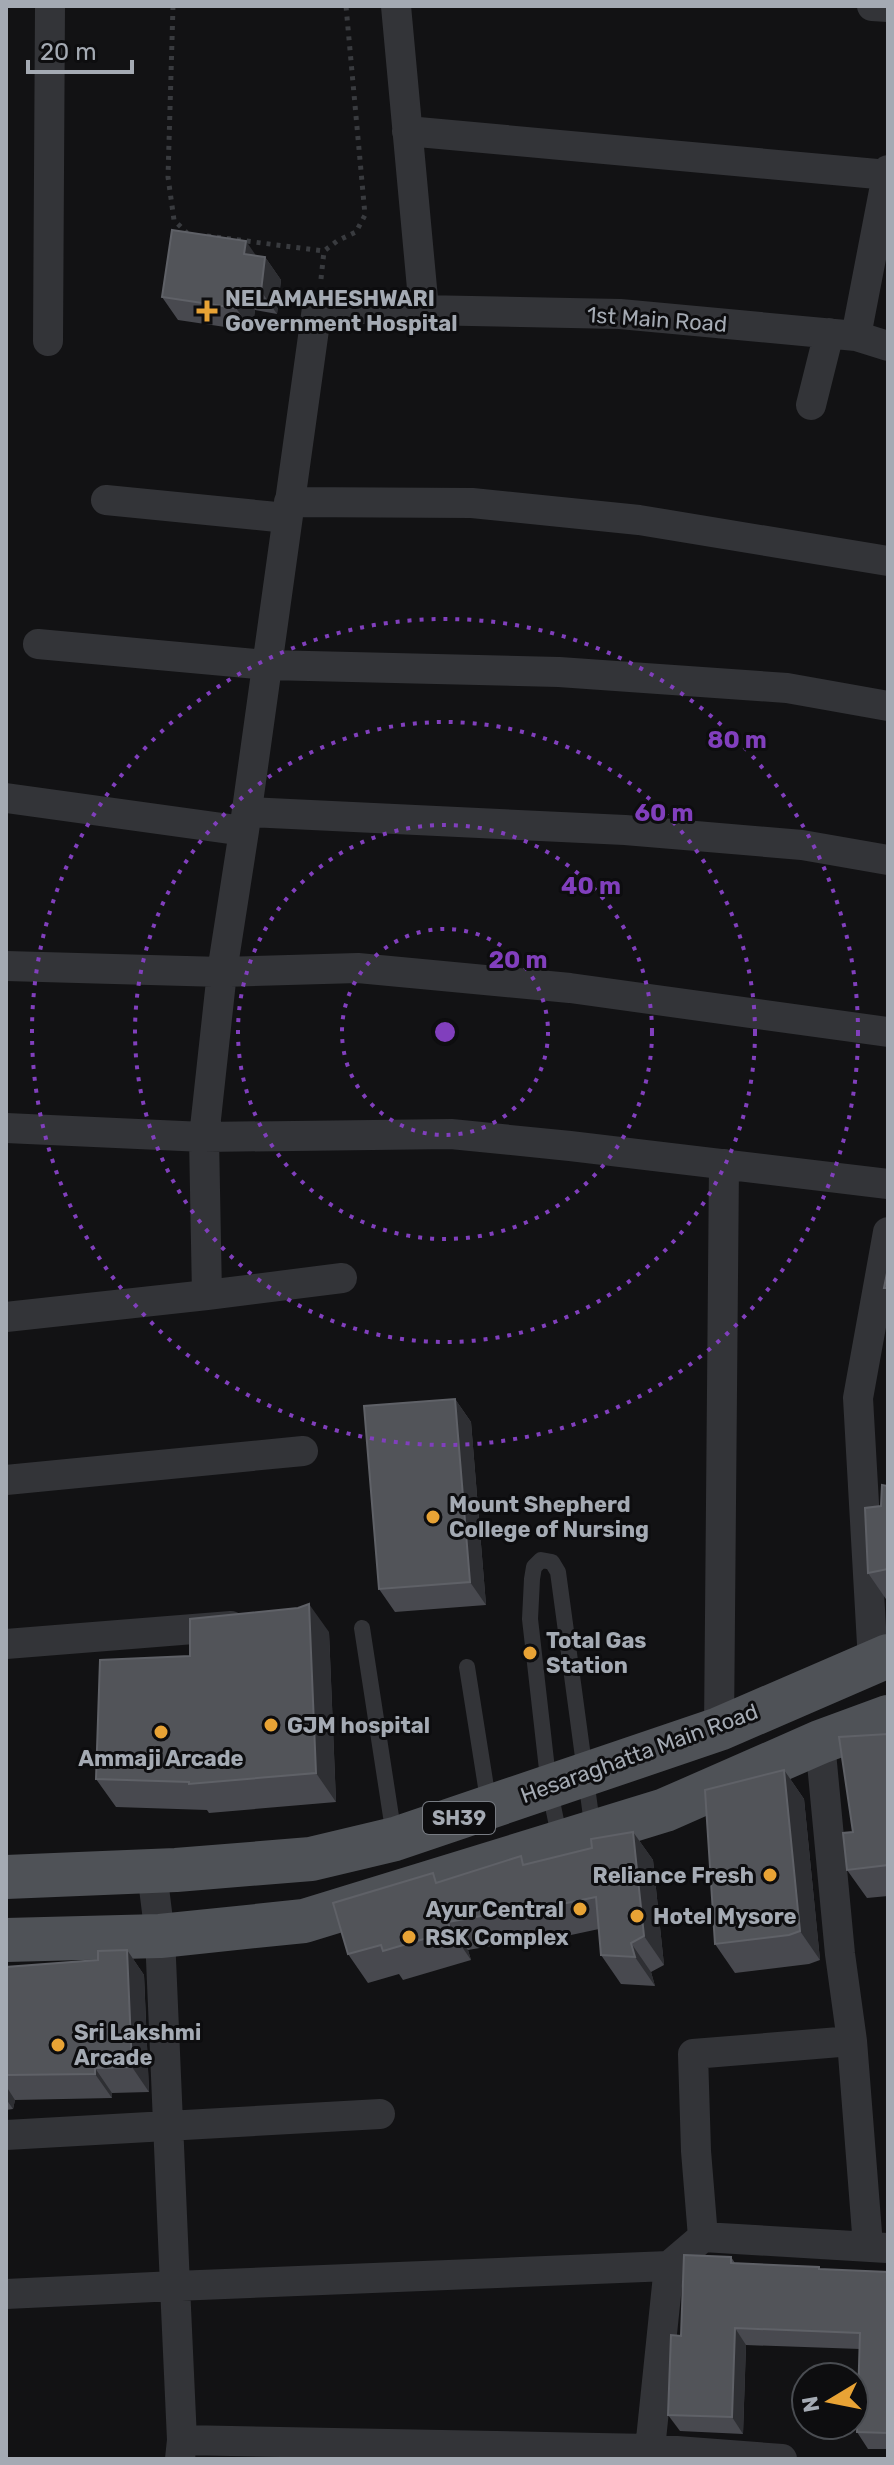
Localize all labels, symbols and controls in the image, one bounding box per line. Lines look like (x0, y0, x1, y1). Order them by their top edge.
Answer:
scale bar (28, 24, 132, 74)
text: 20 m (40, 38, 97, 66)
place label: NELAMAHESHWARI Government Hospital (225, 285, 458, 337)
marker: NELAMAHESHWARI Government Hospital (196, 300, 218, 322)
street label: 1st Main Road (586, 301, 728, 338)
text: 80 m (707, 726, 767, 754)
text: 60 m (634, 799, 694, 827)
text: 40 m (561, 872, 621, 900)
text: 20 m (488, 946, 548, 974)
centre of rings (431, 1018, 459, 1046)
place label: Mount Shepherd College of Nursing (449, 1491, 649, 1543)
marker: Mount Shepherd College of Nursing (424, 1508, 442, 1526)
place label: Total Gas Station (546, 1627, 647, 1679)
marker: Total Gas Station (521, 1644, 539, 1662)
street label: Hesaraghatta Main Road (517, 1698, 762, 1809)
place label: GJM hospital (287, 1712, 430, 1739)
marker: GJM hospital (262, 1716, 280, 1734)
marker: Ammaji Arcade (152, 1723, 170, 1741)
place label: Ammaji Arcade (78, 1745, 244, 1772)
road number: SH39 (423, 1802, 495, 1834)
place label: Reliance Fresh (593, 1862, 754, 1889)
marker: Reliance Fresh (761, 1866, 779, 1884)
place label: Ayur Central (426, 1896, 564, 1923)
marker: Ayur Central (571, 1900, 589, 1918)
place label: Hotel Mysore (653, 1903, 797, 1930)
marker: Hotel Mysore (628, 1907, 646, 1925)
place label: RSK Complex (425, 1924, 569, 1951)
marker: RSK Complex (400, 1928, 418, 1946)
place label: Sri Lakshmi Arcade (74, 2019, 201, 2071)
marker: Sri Lakshmi Arcade (49, 2036, 67, 2054)
north arrow (790, 2361, 870, 2441)
text: N (796, 2394, 825, 2415)

